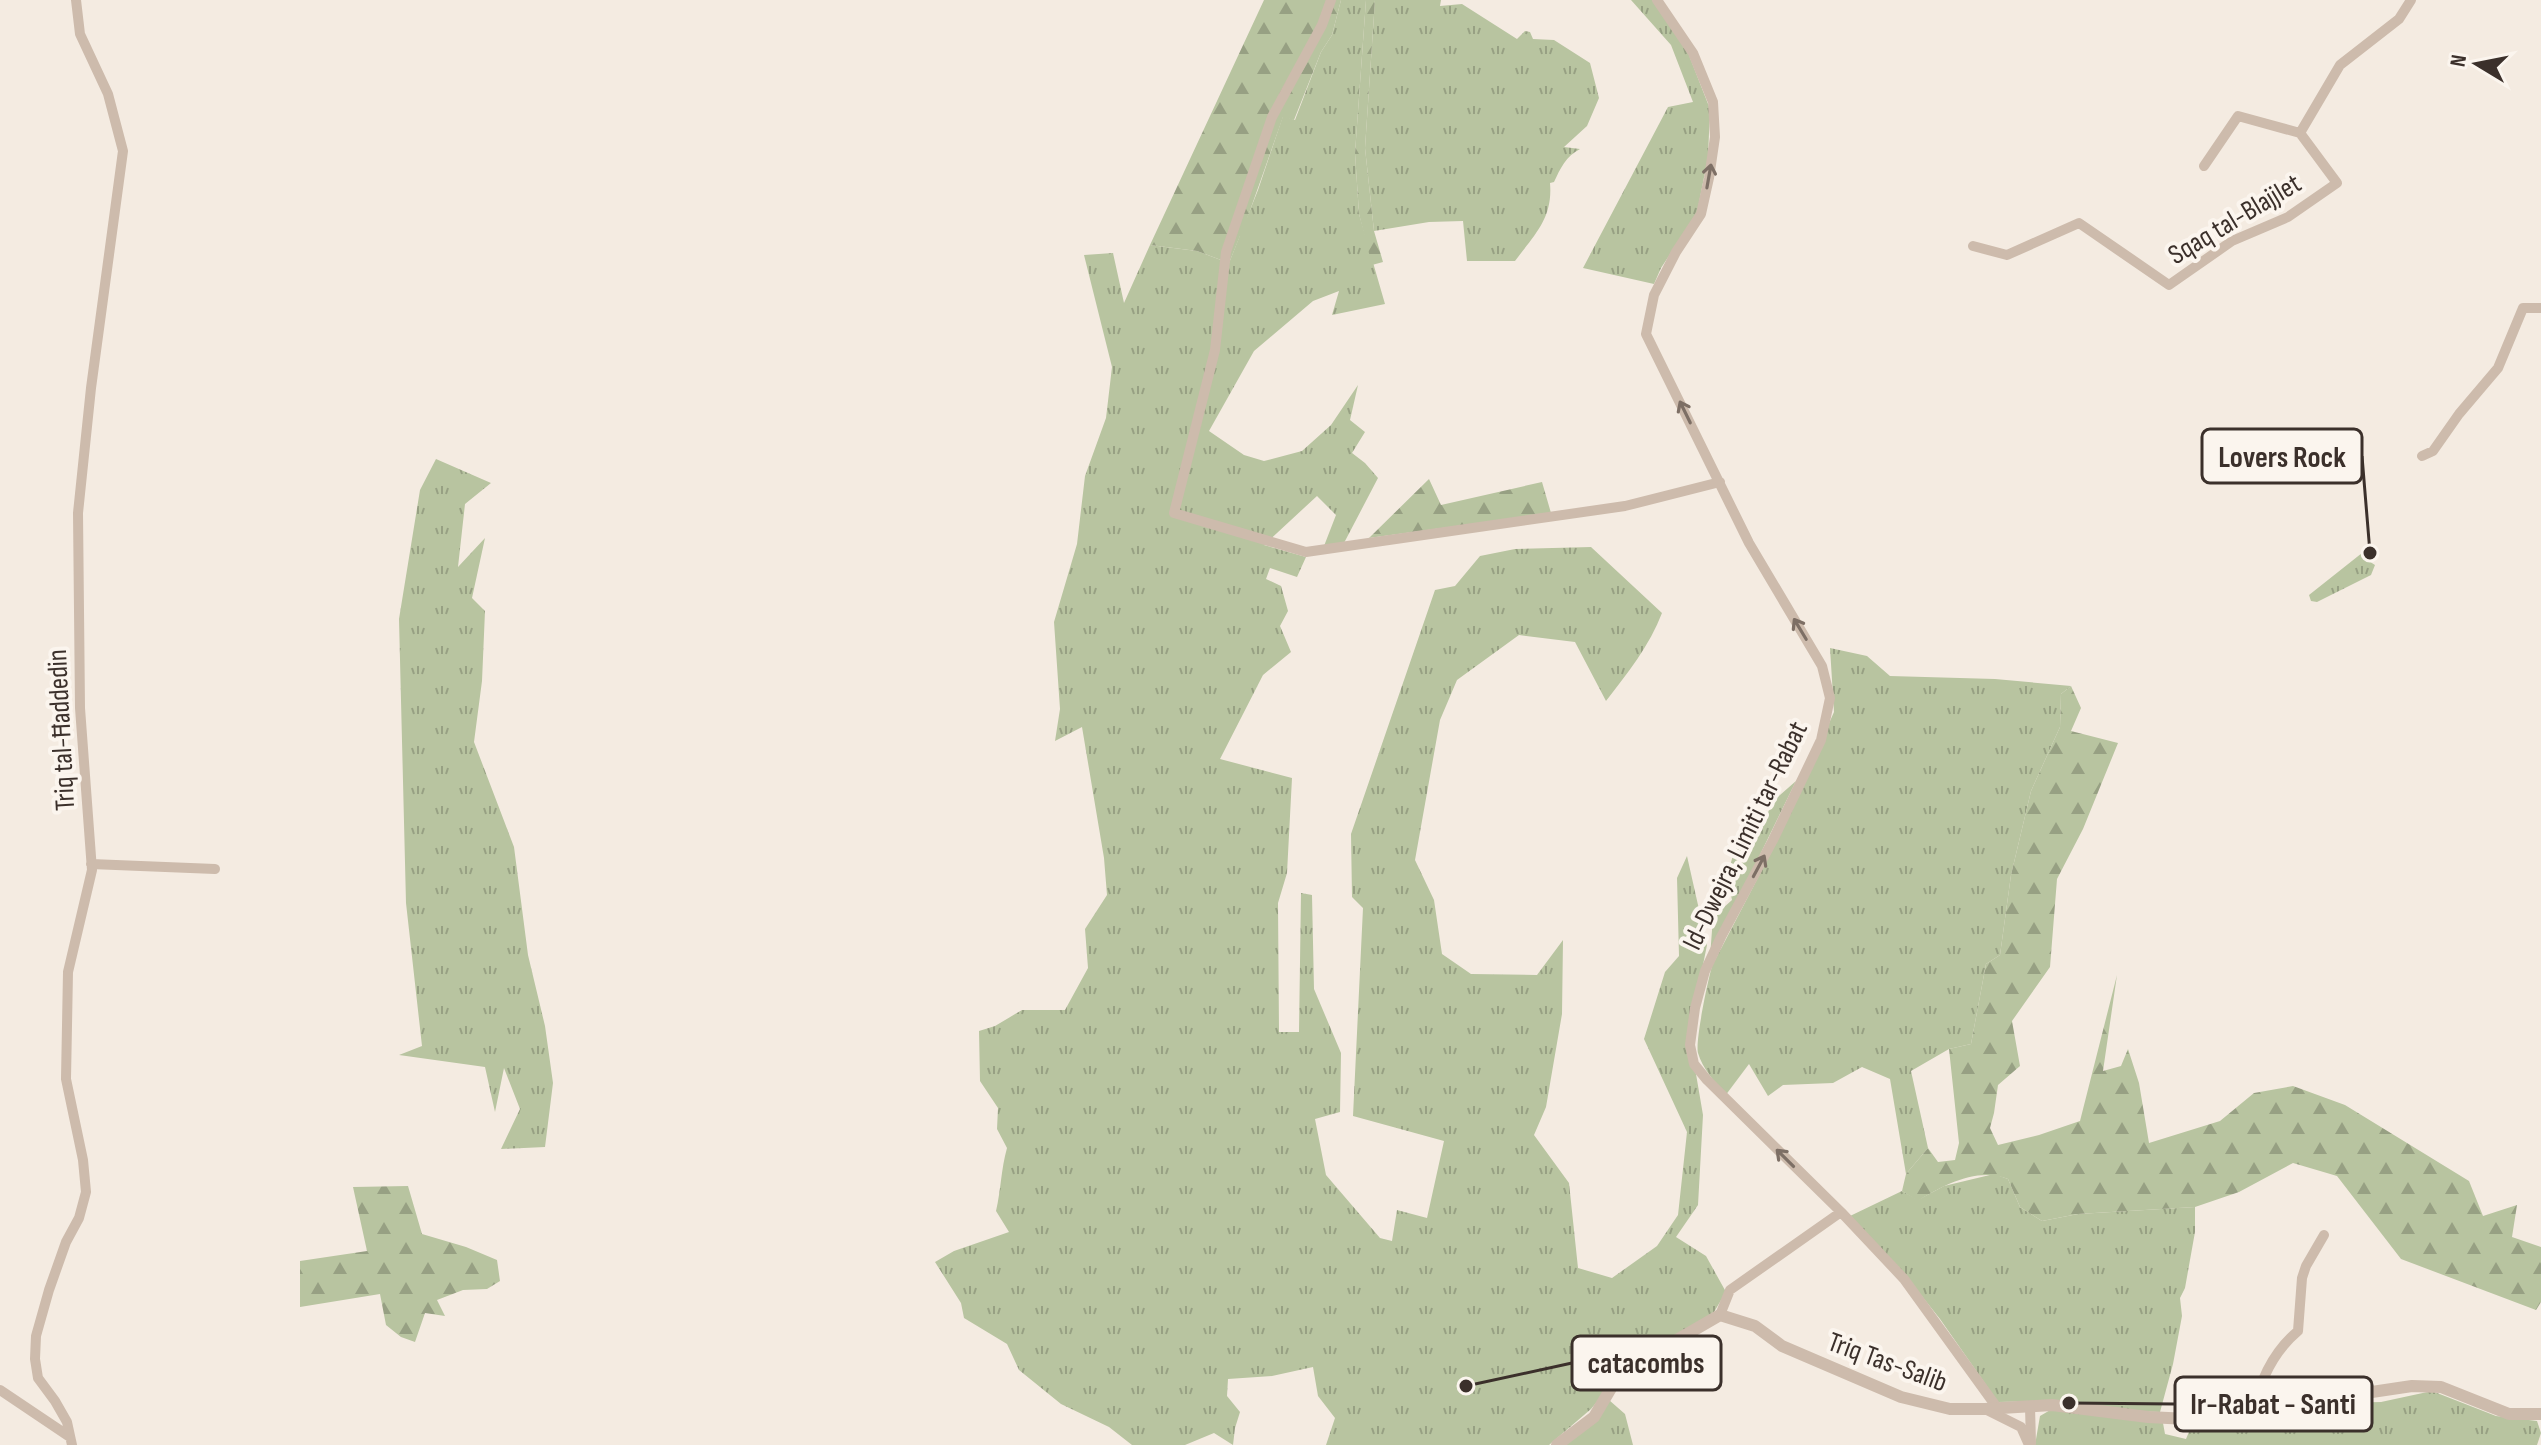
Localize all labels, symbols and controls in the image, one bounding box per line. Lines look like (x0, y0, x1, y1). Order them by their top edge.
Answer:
north arrow (2437, 24, 2517, 104)
text: N (2444, 53, 2473, 69)
one-way arrow (1702, 163, 1717, 189)
street label: Sqaq tal-BlajjIet (2162, 167, 2307, 272)
one-way arrow (1677, 401, 1692, 425)
callout: Lovers Rock (2202, 429, 2362, 483)
text: Lovers Rock (2218, 440, 2346, 476)
one-way arrow (1791, 618, 1807, 641)
street label: Triq tal-Ħaddedin (41, 648, 82, 812)
street label: Id-Dwejra, Limiti tar-Rabat (1676, 716, 1815, 955)
one-way arrow (1751, 855, 1767, 878)
one-way arrow (1775, 1148, 1795, 1167)
street label: Triq Tas-Salib (1823, 1326, 1952, 1399)
callout: catacombs (1572, 1336, 1721, 1390)
text: catacombs (1588, 1346, 1704, 1382)
callout: Ir-Rabat - Santi (2175, 1377, 2372, 1431)
text: Ir-Rabat - Santi (2190, 1387, 2356, 1423)

